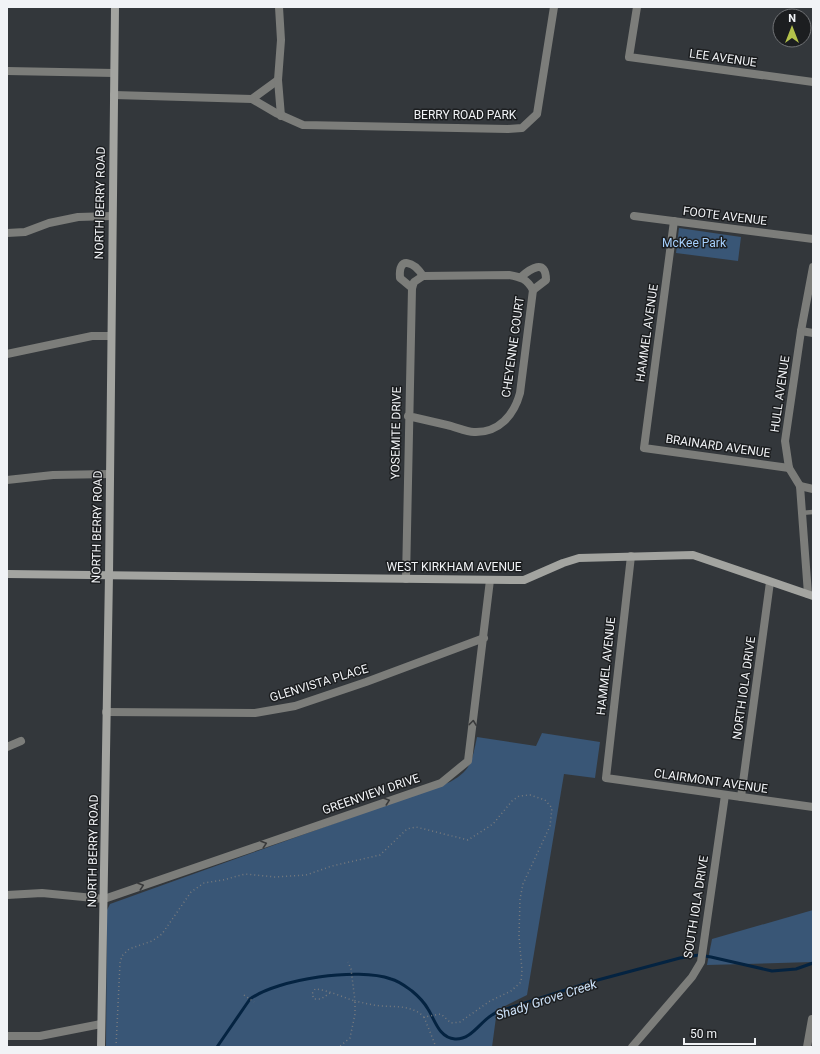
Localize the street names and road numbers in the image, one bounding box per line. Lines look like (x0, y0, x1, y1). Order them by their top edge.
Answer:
street label: LEE AVENUE (688, 46, 758, 70)
street label: BERRY ROAD PARK (414, 108, 517, 122)
street label: NORTH BERRY ROAD (92, 146, 108, 259)
street label: FOOTE AVENUE (682, 204, 768, 228)
street label: HAMMEL AVENUE (633, 283, 661, 383)
street label: CHEYENNE COURT (499, 295, 527, 399)
street label: HULL AVENUE (768, 355, 792, 433)
street label: YOSEMITE DRIVE (388, 386, 404, 479)
street label: BRAINARD AVENUE (665, 432, 771, 460)
street label: NORTH BERRY ROAD (89, 470, 105, 583)
street label: WEST KIRKHAM AVENUE (386, 560, 522, 574)
street label: HAMMEL AVENUE (594, 616, 618, 716)
street label: NORTH IOLA DRIVE (730, 635, 758, 741)
street label: GLENVISTA PLACE (268, 661, 370, 705)
street label: CLAIRMONT AVENUE (653, 766, 769, 796)
street label: GREENVIEW DRIVE (320, 771, 422, 817)
street label: NORTH BERRY ROAD (85, 794, 101, 907)
street label: SOUTH IOLA DRIVE (681, 854, 711, 959)

